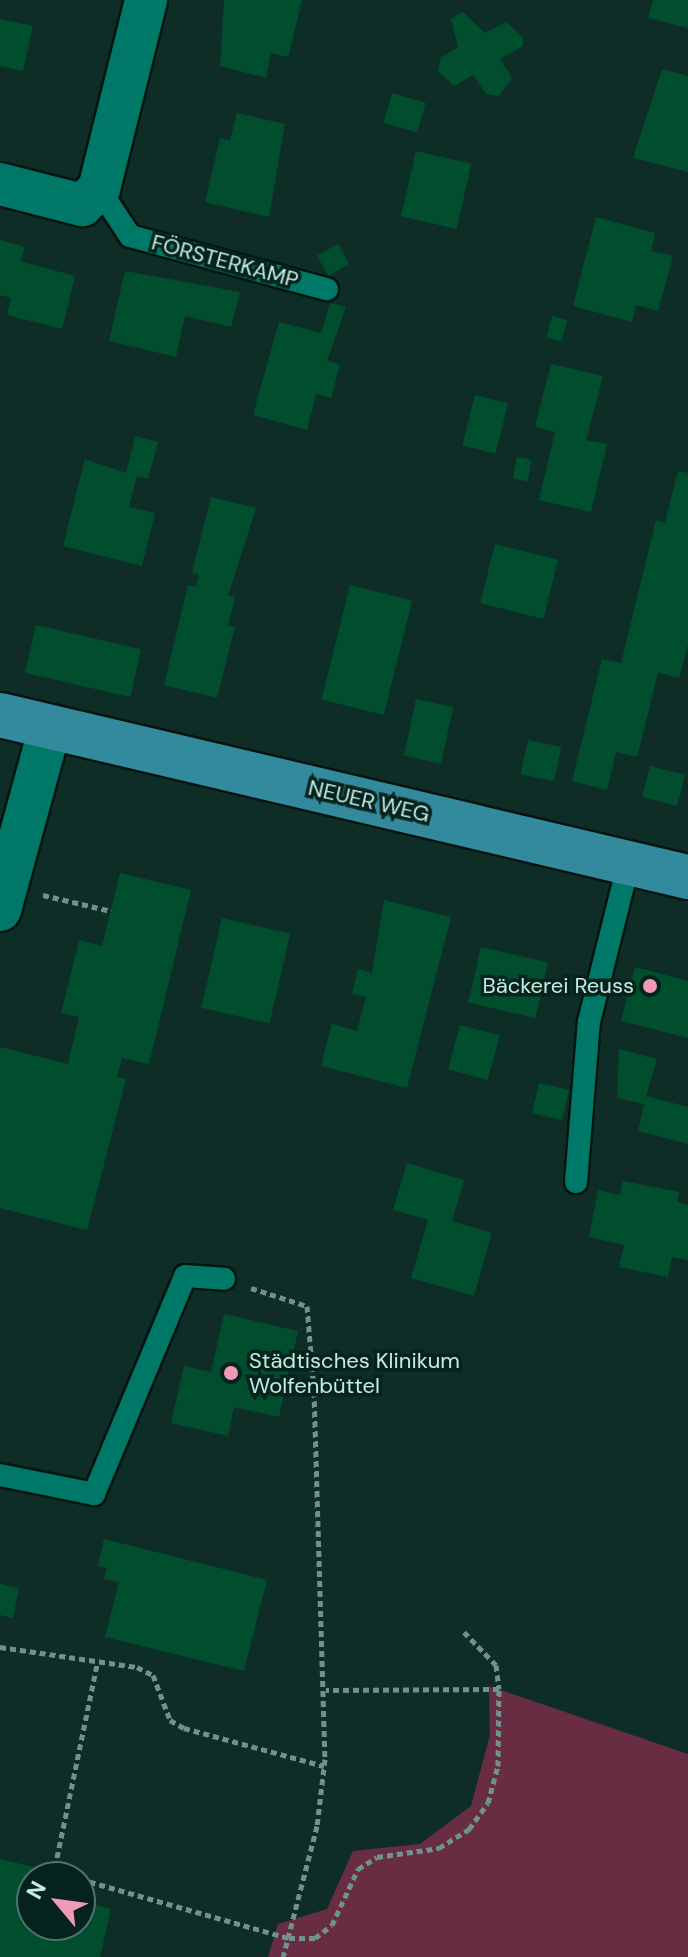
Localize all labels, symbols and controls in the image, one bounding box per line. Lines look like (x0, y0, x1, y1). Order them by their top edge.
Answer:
street label: FÖRSTERKAMP (149, 229, 301, 293)
street label: NEUER WEG (306, 774, 432, 828)
place label: Bäckerei Reuss (482, 973, 634, 999)
marker: Bäckerei Reuss (641, 977, 659, 995)
place label: Städtisches Klinikum Wolfenbüttel (249, 1347, 460, 1398)
marker: Städtisches Klinikum Wolfenbüttel (220, 1362, 242, 1384)
north arrow (16, 1861, 96, 1941)
text: N (20, 1876, 53, 1904)

